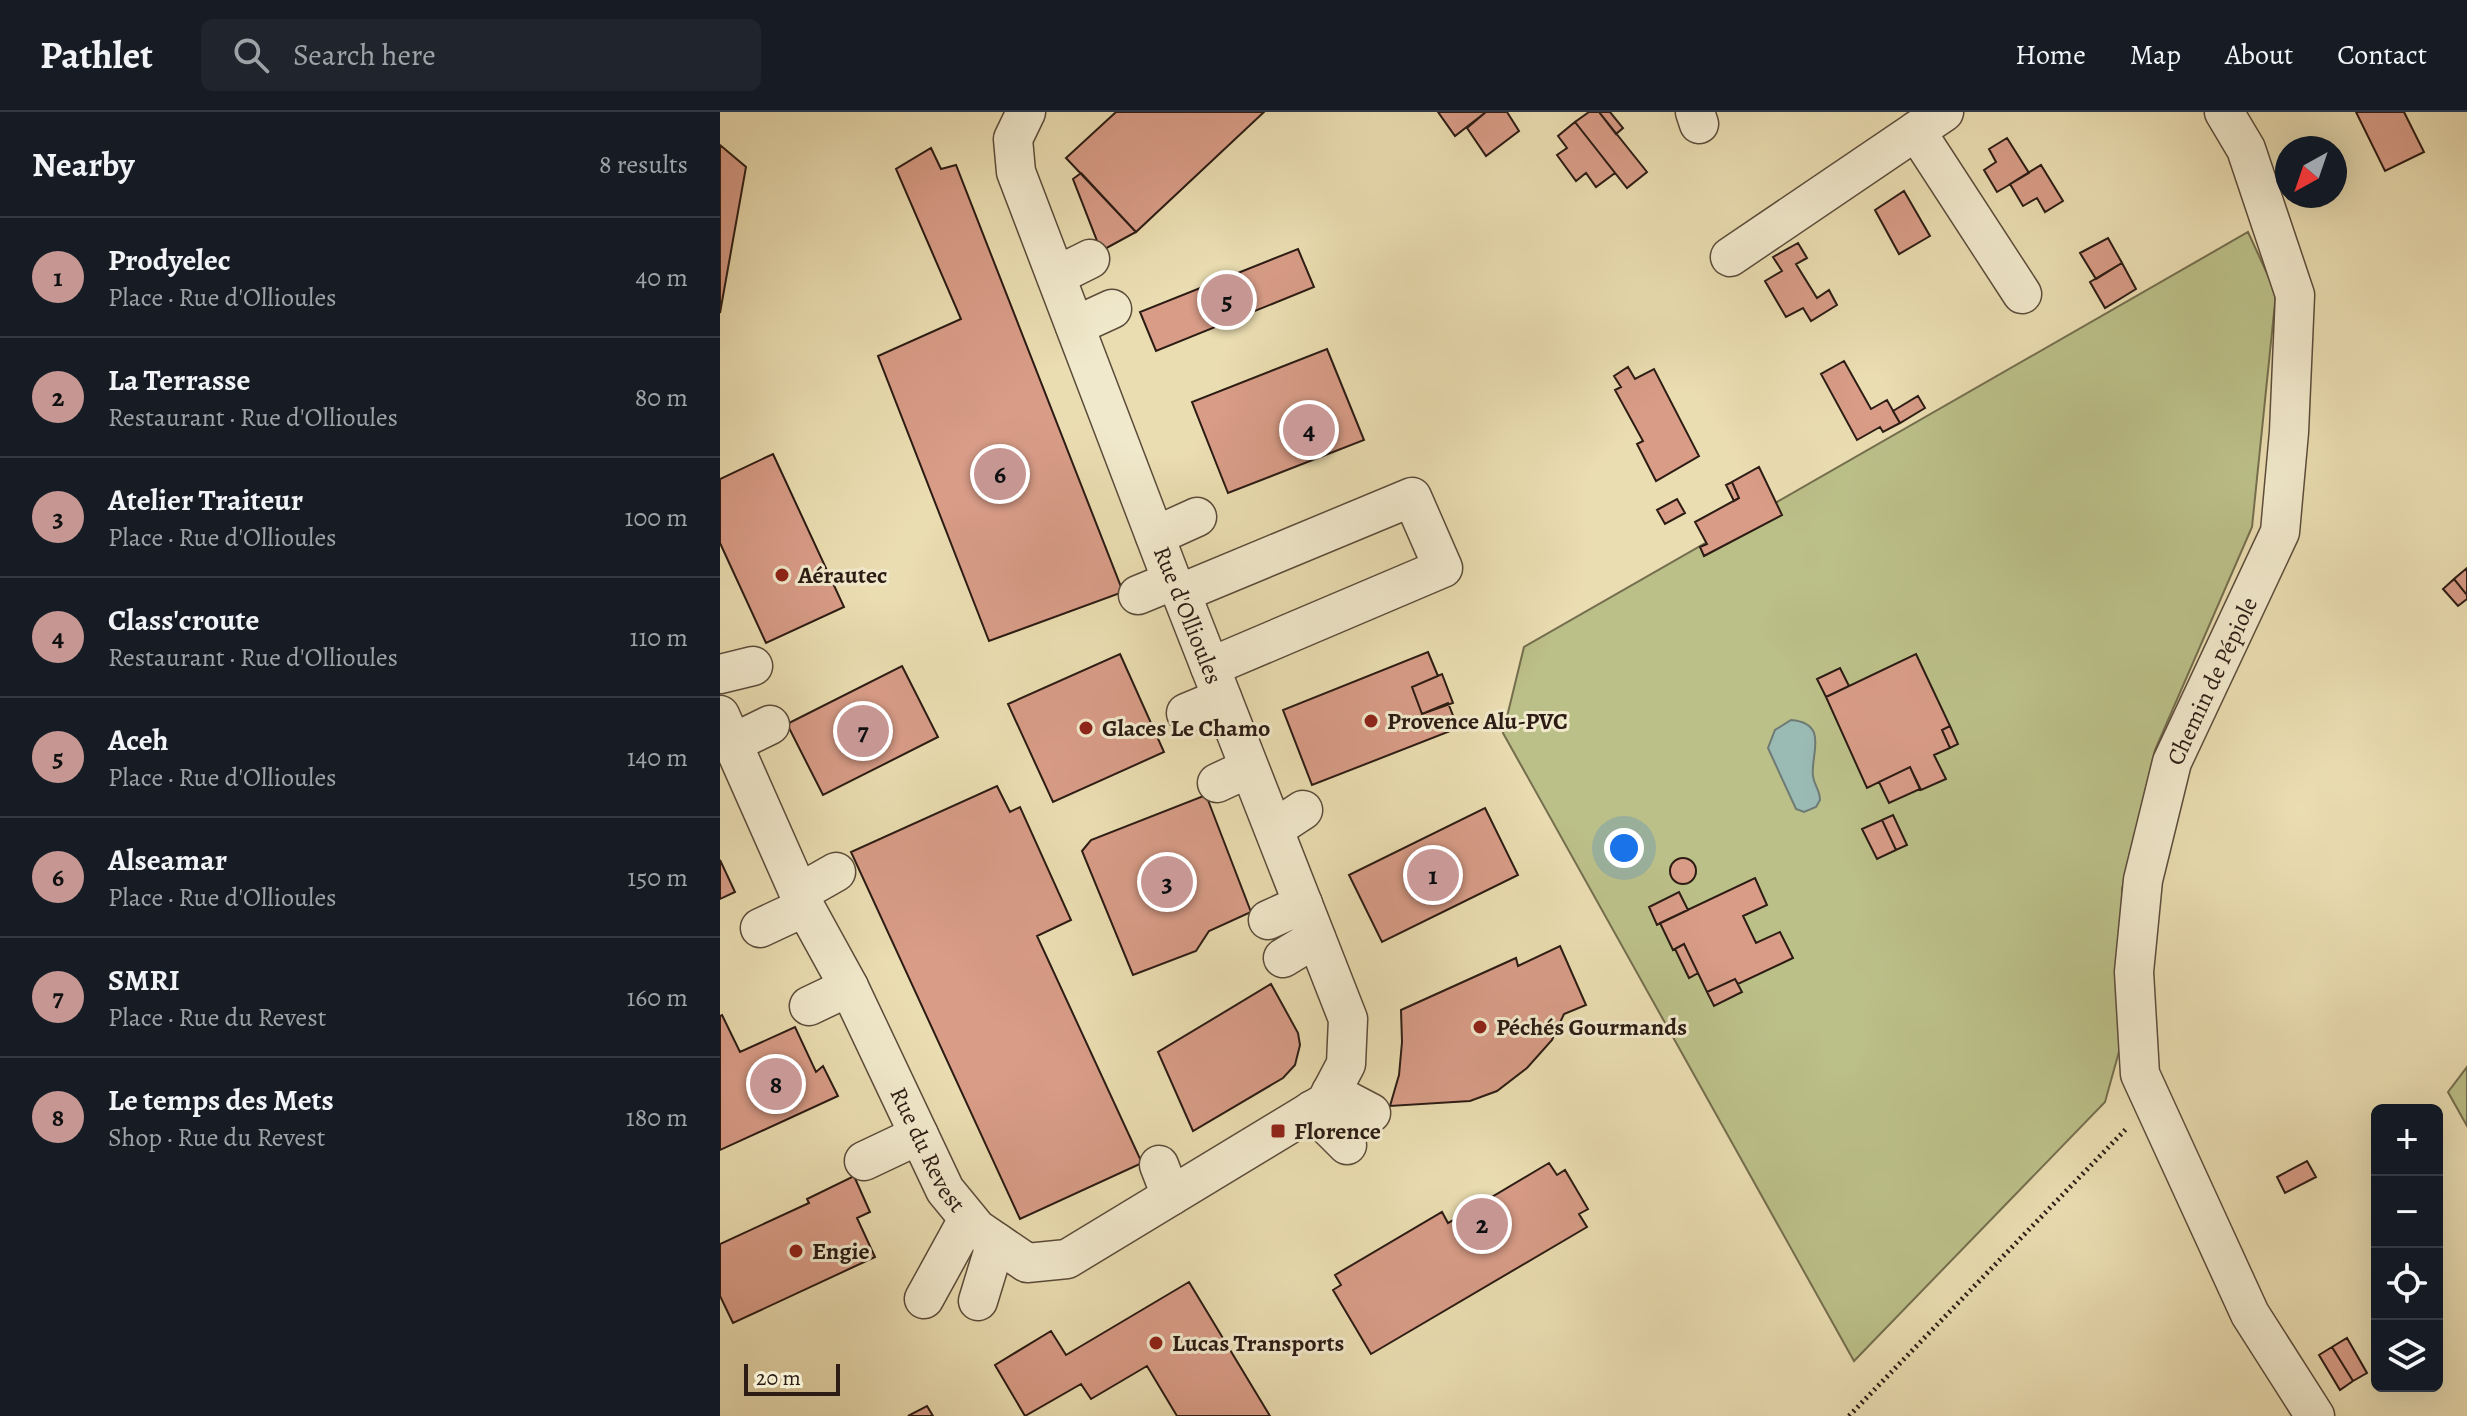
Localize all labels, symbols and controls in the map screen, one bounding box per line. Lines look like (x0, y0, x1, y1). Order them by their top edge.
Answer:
search box (201, 19, 761, 91)
text: Pathlet (40, 29, 153, 81)
icon: search (229, 33, 273, 77)
text: Search here (293, 35, 436, 75)
text: Home (2015, 36, 2086, 74)
text: Map (2130, 36, 2181, 74)
text: About (2225, 36, 2293, 74)
text: Contact (2337, 36, 2427, 74)
north arrow (2275, 136, 2347, 208)
text: Nearby (32, 141, 135, 188)
text: 8 results (599, 147, 688, 182)
text: Prodyelec (108, 240, 231, 280)
text: 1 (53, 260, 63, 295)
text: 40 m (636, 260, 688, 295)
pin: 5 (1201, 270, 1253, 330)
text: Place · Rue d'Ollioules (108, 280, 337, 315)
text: La Terrasse (108, 360, 250, 400)
text: 2 (52, 380, 64, 415)
text: 80 m (635, 380, 688, 415)
text: Restaurant · Rue d'Ollioules (108, 400, 398, 435)
pin: 4 (1283, 400, 1335, 460)
pin: 6 (974, 444, 1026, 504)
text: Atelier Traiteur (108, 480, 303, 520)
text: 3 (52, 500, 64, 535)
text: 100 m (625, 500, 688, 535)
text: Place · Rue d'Ollioules (108, 520, 337, 555)
street label: Rue d'Ollioules (1146, 541, 1230, 689)
place label: Aérautec (797, 559, 887, 591)
marker: Aérautec (773, 566, 791, 584)
street label: Chemin de Pépiole (2159, 592, 2265, 770)
text: Class'croute (108, 600, 259, 640)
text: 4 (52, 620, 64, 655)
text: 110 m (630, 620, 688, 655)
text: Restaurant · Rue d'Ollioules (108, 640, 398, 675)
pin: 7 (837, 701, 889, 761)
place label: Provence Alu-PVC (1387, 705, 1568, 737)
place label: Glaces Le Chamo (1102, 712, 1270, 744)
marker: Provence Alu-PVC (1362, 712, 1380, 730)
marker: Glaces Le Chamo (1077, 719, 1095, 737)
text: Aceh (108, 720, 169, 760)
text: 5 (52, 740, 64, 775)
text: 140 m (627, 740, 688, 775)
text: Place · Rue d'Ollioules (108, 760, 337, 795)
your location (1604, 828, 1644, 868)
text: Alseamar (108, 840, 227, 880)
pin: 1 (1407, 845, 1459, 905)
pin: 3 (1141, 852, 1193, 912)
text: 6 (52, 860, 64, 895)
text: 150 m (627, 860, 688, 895)
text: Place · Rue d'Ollioules (108, 880, 337, 915)
text: SMRI (108, 960, 180, 1000)
text: 7 (52, 980, 64, 1015)
text: 160 m (626, 980, 688, 1015)
text: Place · Rue du Revest (108, 1000, 326, 1035)
place label: Péchés Gourmands (1496, 1011, 1687, 1043)
marker: Péchés Gourmands (1471, 1018, 1489, 1036)
pin: 8 (750, 1054, 802, 1114)
text: Le temps des Mets (108, 1080, 334, 1120)
street label: Rue du Revest (883, 1082, 973, 1219)
text: 8 (52, 1100, 64, 1135)
text: 180 m (626, 1100, 688, 1135)
map controls (2371, 1104, 2443, 1392)
button: + (2371, 1104, 2443, 1176)
place label: Florence (1294, 1115, 1381, 1147)
text: Shop · Rue du Revest (108, 1120, 325, 1155)
marker: Florence (1269, 1122, 1287, 1140)
button: − (2371, 1176, 2443, 1248)
pin: 2 (1456, 1194, 1508, 1254)
place label: Engie (812, 1235, 870, 1267)
marker: Engie (787, 1242, 805, 1260)
button: locate (2371, 1248, 2443, 1320)
button: layers (2371, 1320, 2443, 1392)
place label: Lucas Transports (1172, 1327, 1344, 1359)
marker: Lucas Transports (1147, 1334, 1165, 1352)
scale bar (744, 1360, 840, 1396)
text: 20 m (756, 1363, 801, 1393)

